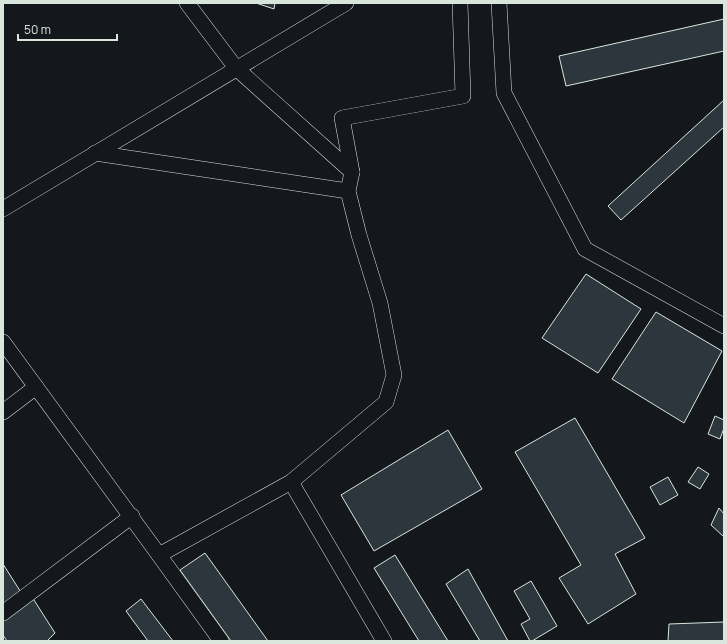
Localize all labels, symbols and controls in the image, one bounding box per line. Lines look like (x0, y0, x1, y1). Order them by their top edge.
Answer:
scale bar (18, 16, 117, 42)
text: 50 m (24, 21, 51, 38)

